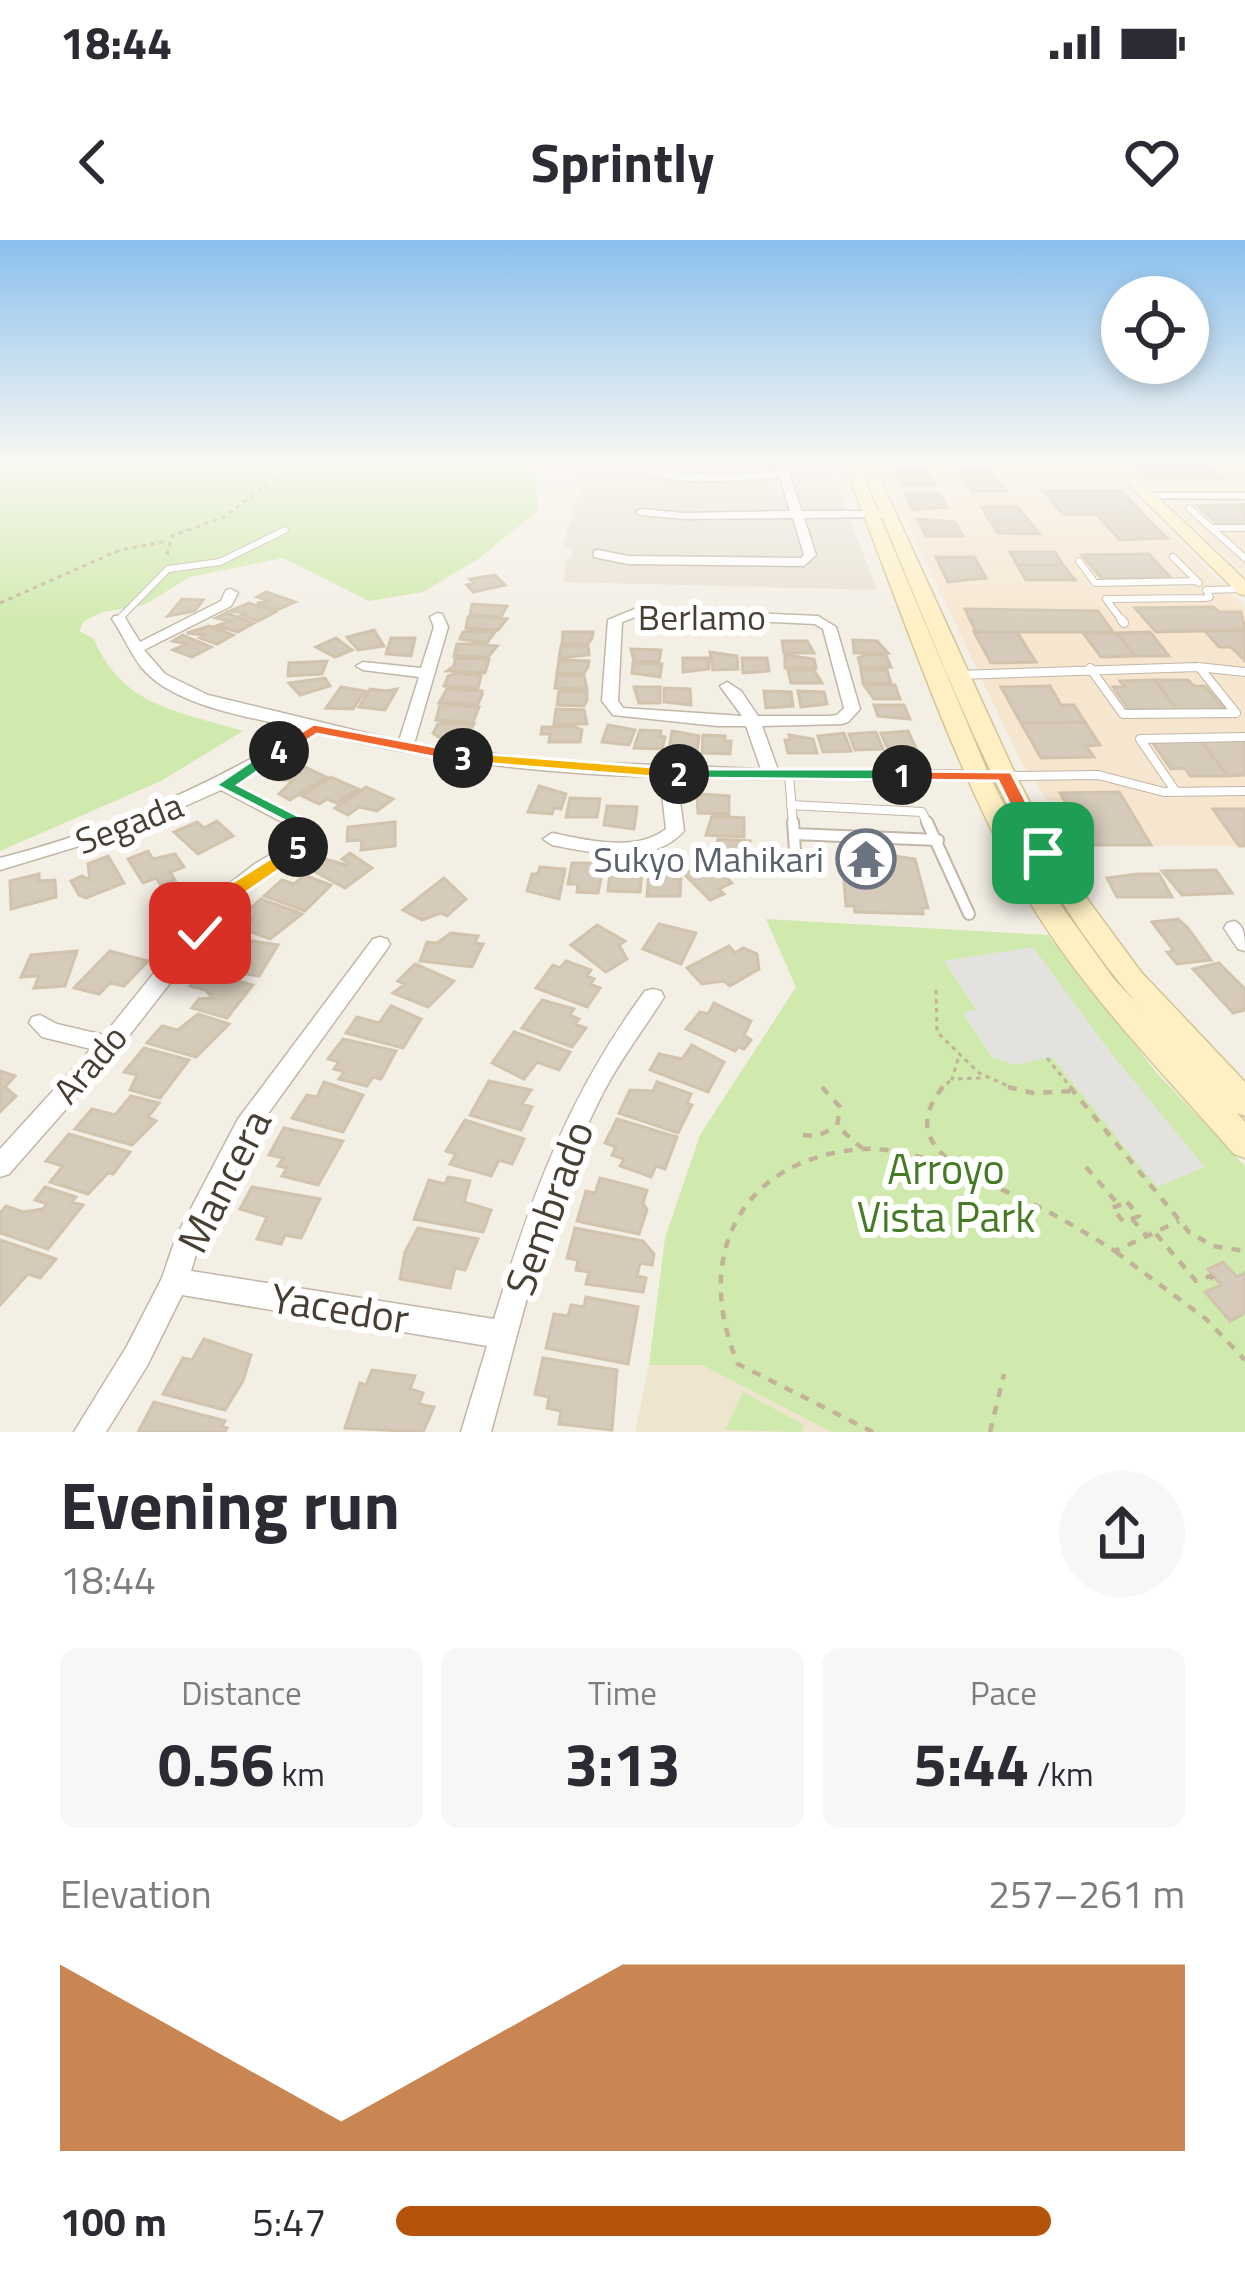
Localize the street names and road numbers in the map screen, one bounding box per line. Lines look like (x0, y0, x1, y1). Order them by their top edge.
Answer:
street label: Berlamo (638, 589, 766, 644)
street label: Segada (67, 777, 191, 868)
street label: Arado (39, 1012, 140, 1116)
street label: Mancera (160, 1098, 287, 1264)
street label: Sembrado (487, 1112, 609, 1304)
street label: Yacedor (266, 1265, 414, 1349)

